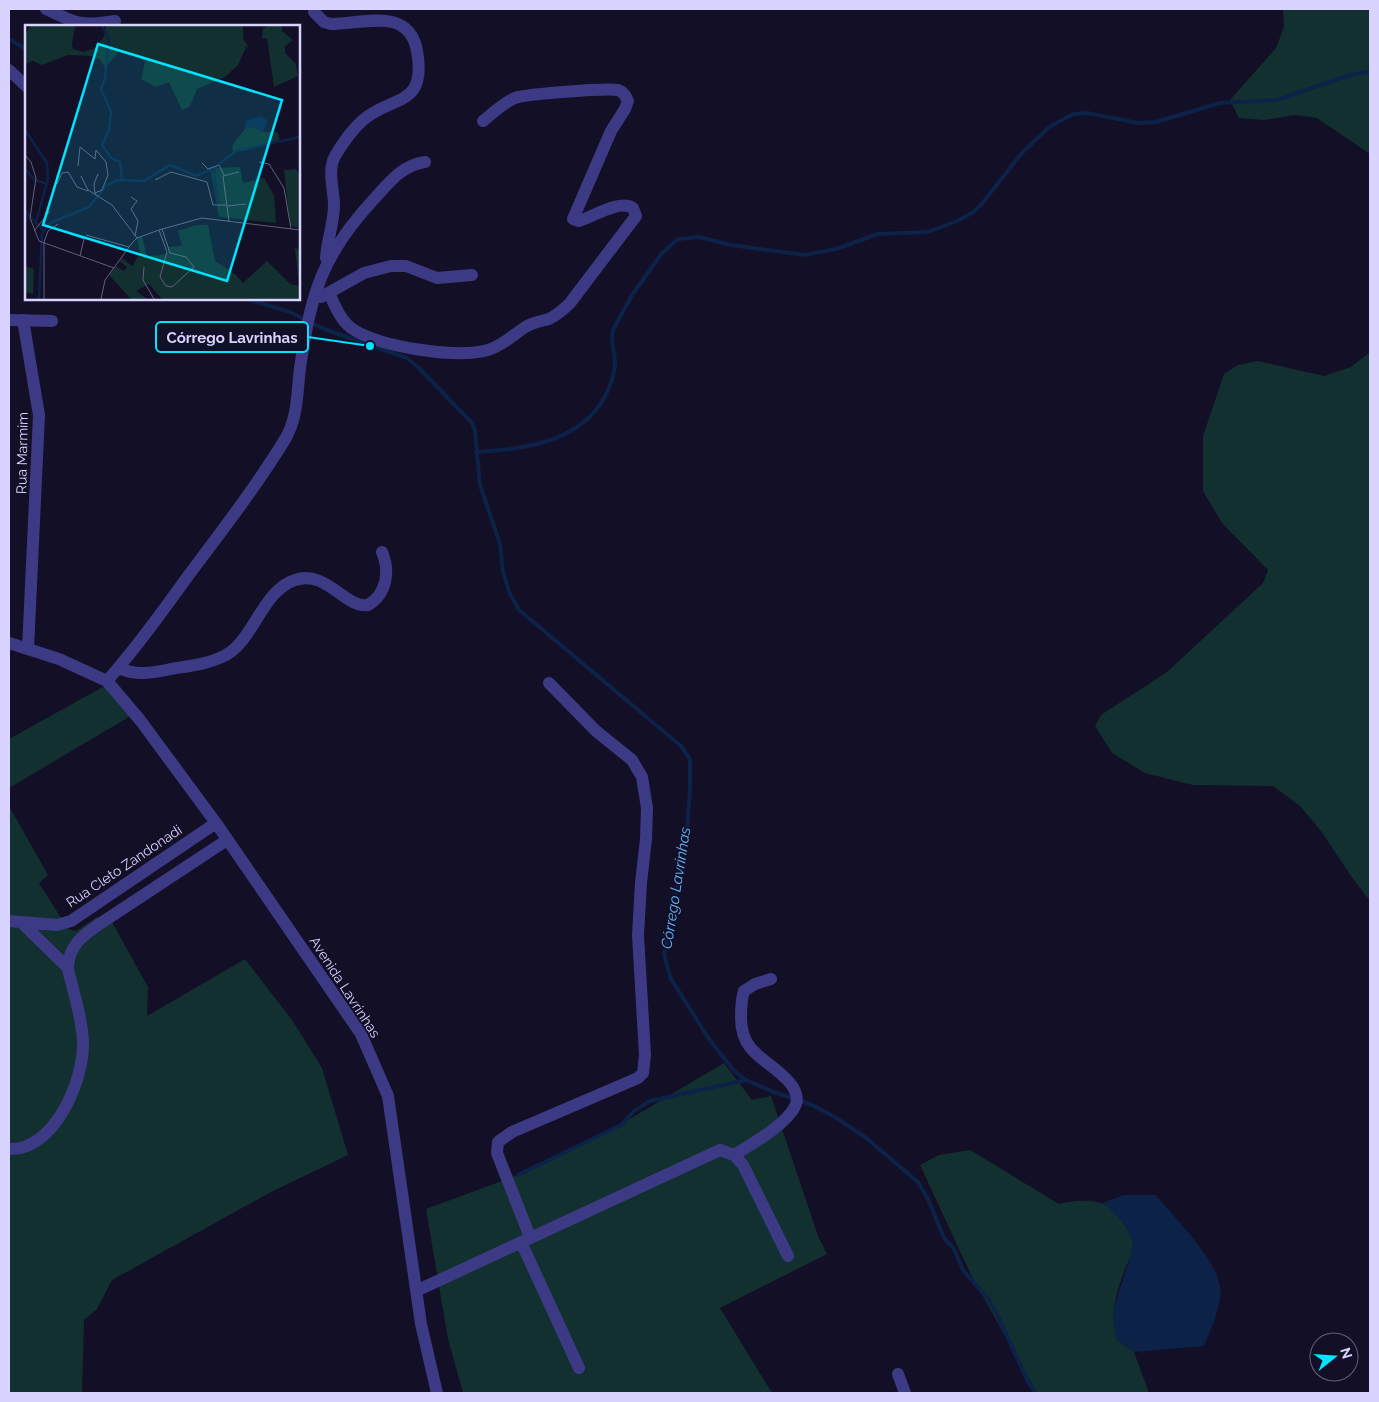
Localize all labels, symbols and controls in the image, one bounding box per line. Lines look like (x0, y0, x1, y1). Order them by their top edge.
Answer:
inset map (25, 25, 300, 300)
callout: Córrego Lavrinhas (156, 322, 308, 352)
text: Córrego Lavrinhas (166, 329, 298, 347)
street label: Rua Marmim (13, 412, 31, 494)
street label: Rua Cleto Zandonadi (63, 821, 185, 911)
water label: Córrego Lavrinhas (657, 826, 695, 950)
street label: Avenida Lavrinhas (306, 933, 384, 1041)
north arrow (1309, 1332, 1359, 1382)
text: N (1337, 1346, 1356, 1361)

